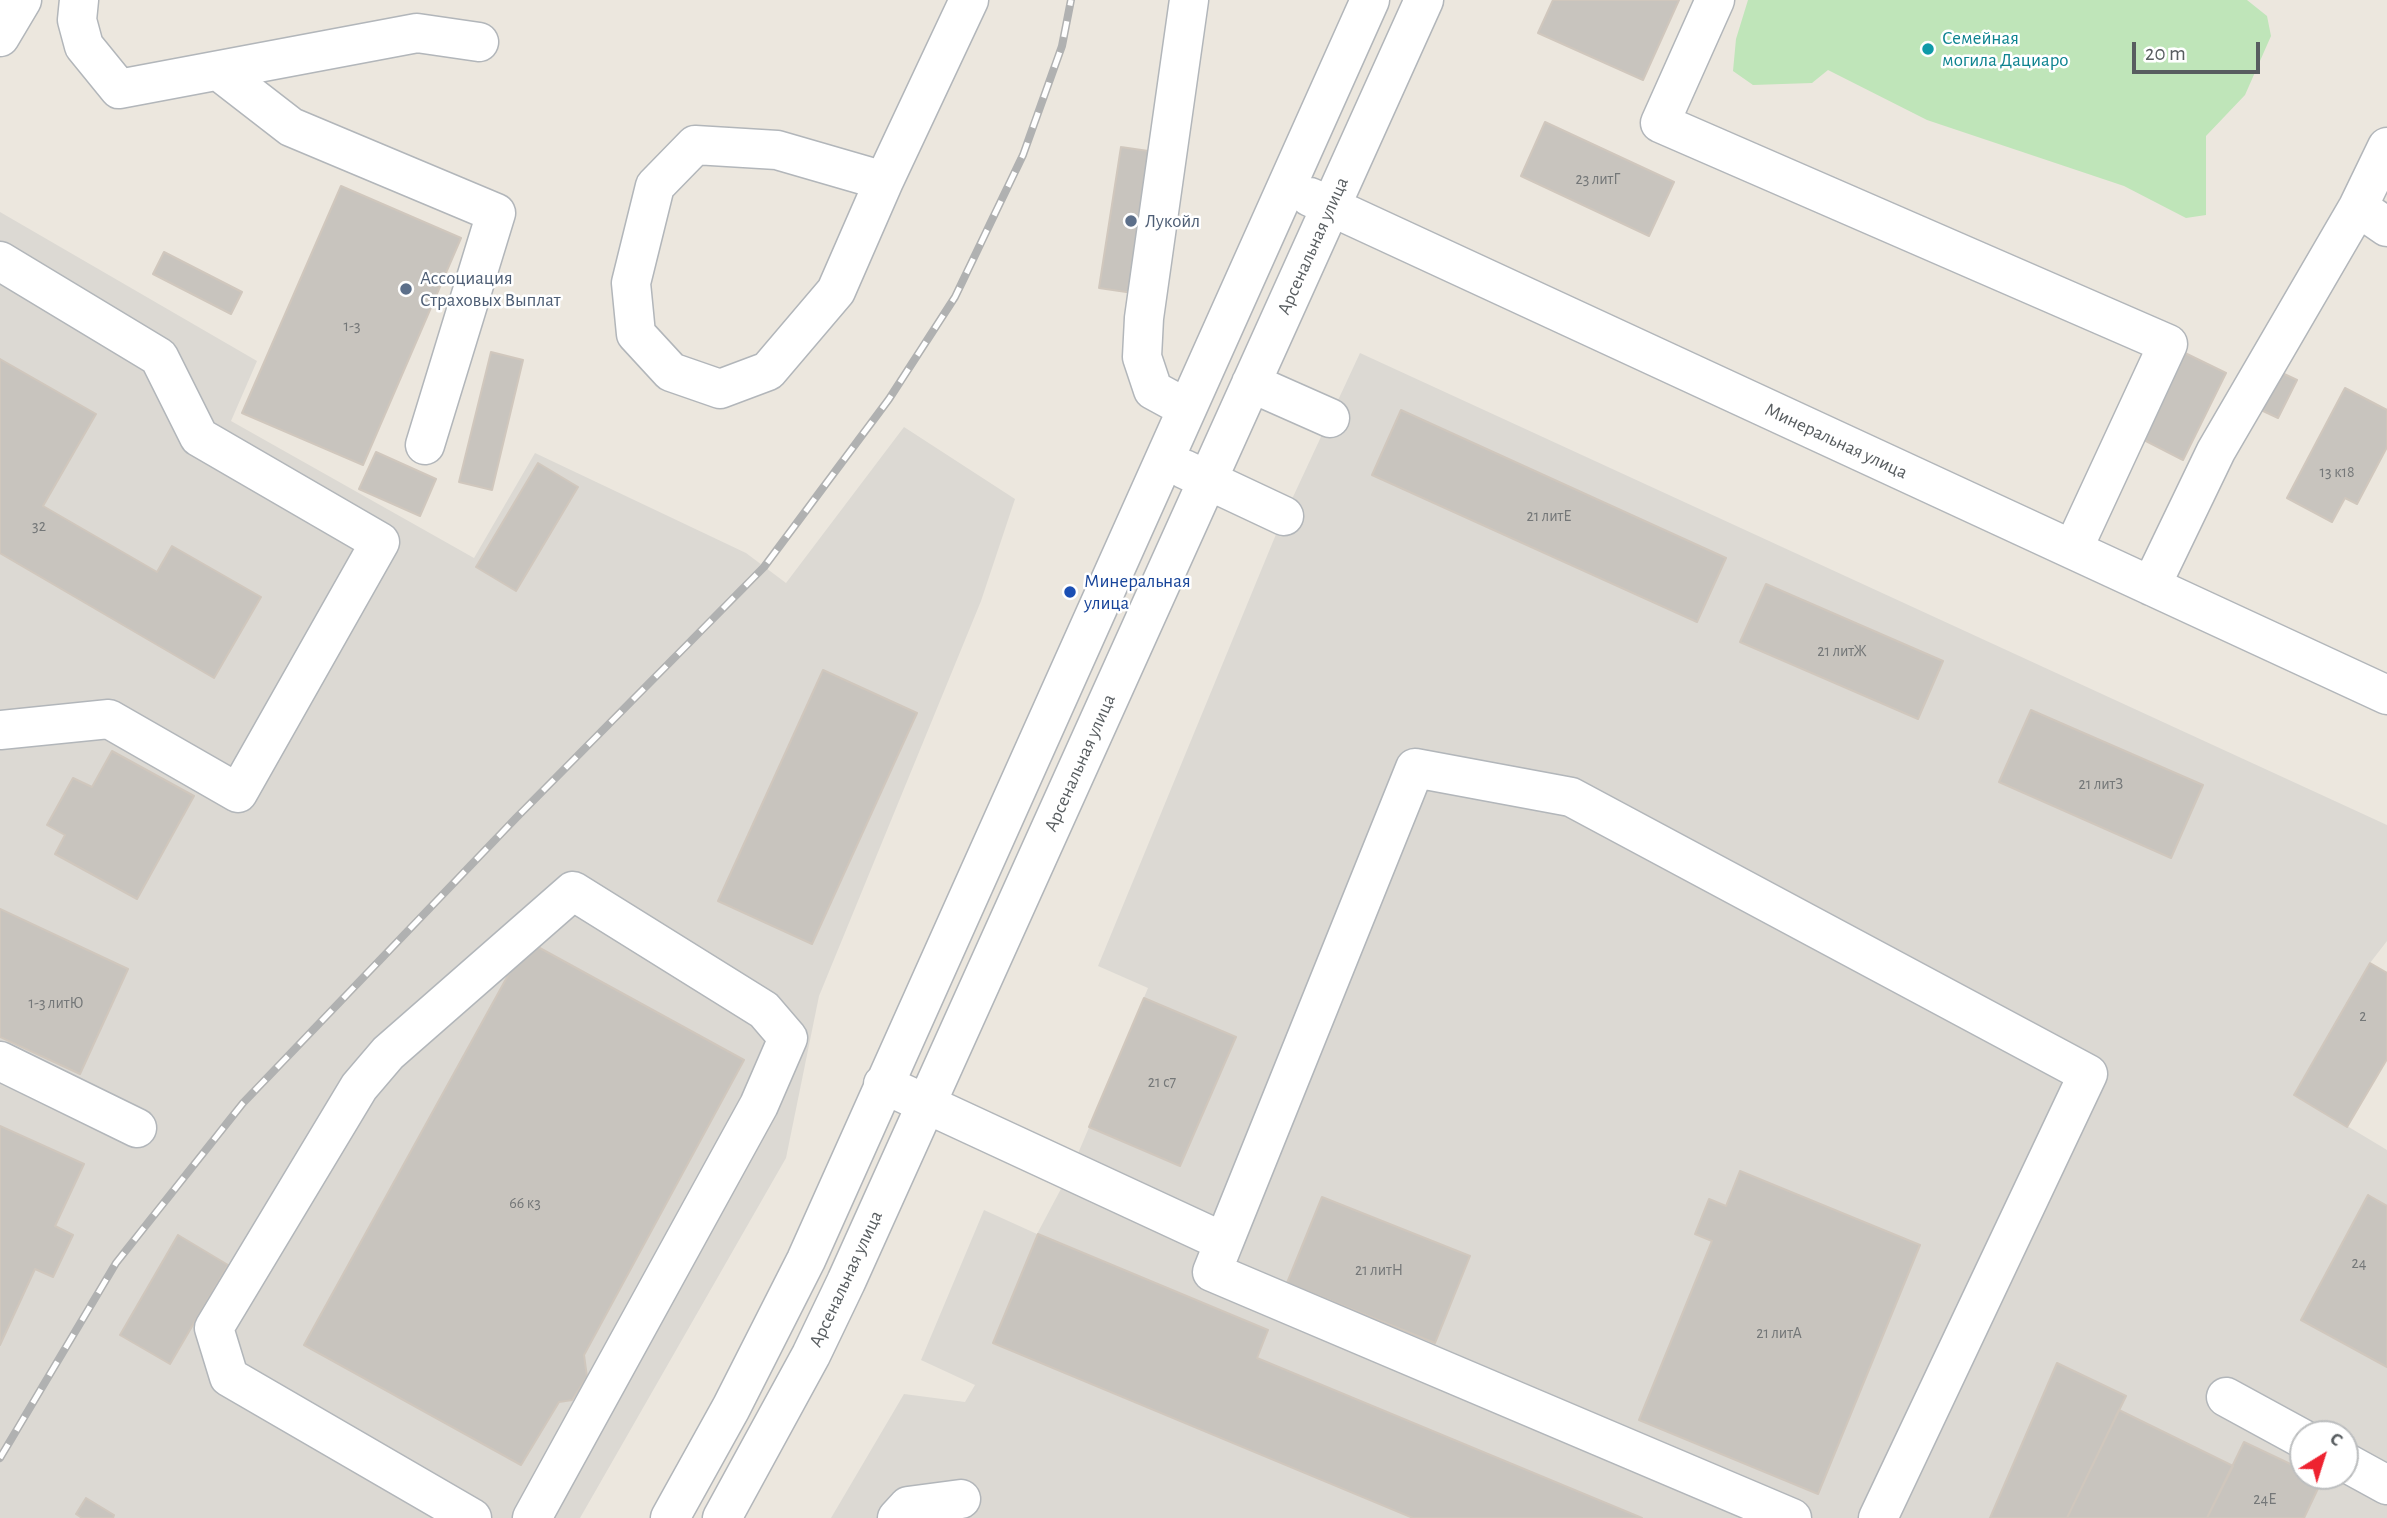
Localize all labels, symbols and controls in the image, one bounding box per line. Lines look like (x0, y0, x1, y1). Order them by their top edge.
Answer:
place label: Семейная могила Дациаро (1942, 27, 2069, 71)
scale bar (2135, 28, 2263, 72)
marker: Семейная могила Дациаро (1920, 41, 1936, 57)
text: 20 m (2145, 43, 2186, 64)
house number: 23 литГ (1575, 169, 1621, 189)
street label: Арсенальная улица (1272, 174, 1354, 318)
place label: Лукойл (1145, 210, 1200, 232)
marker: Лукойл (1123, 213, 1139, 229)
place label: Ассоциация Страховых Выплат (420, 267, 561, 311)
marker: Ассоциация Страховых Выплат (398, 281, 414, 297)
house number: 1-3 (343, 316, 361, 336)
street label: Минеральная улица (1761, 398, 1911, 484)
house number: 13 к18 (2319, 462, 2355, 482)
house number: 21 литЕ (1526, 506, 1572, 526)
house number: 32 (32, 516, 46, 536)
place label: Минеральная улица (1084, 570, 1191, 614)
marker: Минеральная улица (1062, 584, 1078, 600)
house number: 21 литЖ (1817, 641, 1867, 661)
street label: Арсенальная улица (1039, 691, 1121, 835)
house number: 21 литЗ (2079, 774, 2123, 794)
house number: 1-3 литЮ (28, 993, 84, 1013)
house number: 2 (2359, 1006, 2367, 1026)
house number: 21 с7 (1148, 1072, 1176, 1092)
house number: 66 к3 (509, 1193, 541, 1213)
street label: Арсенальная улица (804, 1207, 888, 1351)
house number: 24 (2352, 1253, 2366, 1273)
house number: 21 литН (1355, 1260, 1403, 1280)
house number: 21 литА (1756, 1323, 1802, 1343)
north arrow (2289, 1420, 2359, 1490)
text: С (2326, 1429, 2346, 1450)
house number: 24Е (2253, 1489, 2277, 1509)

